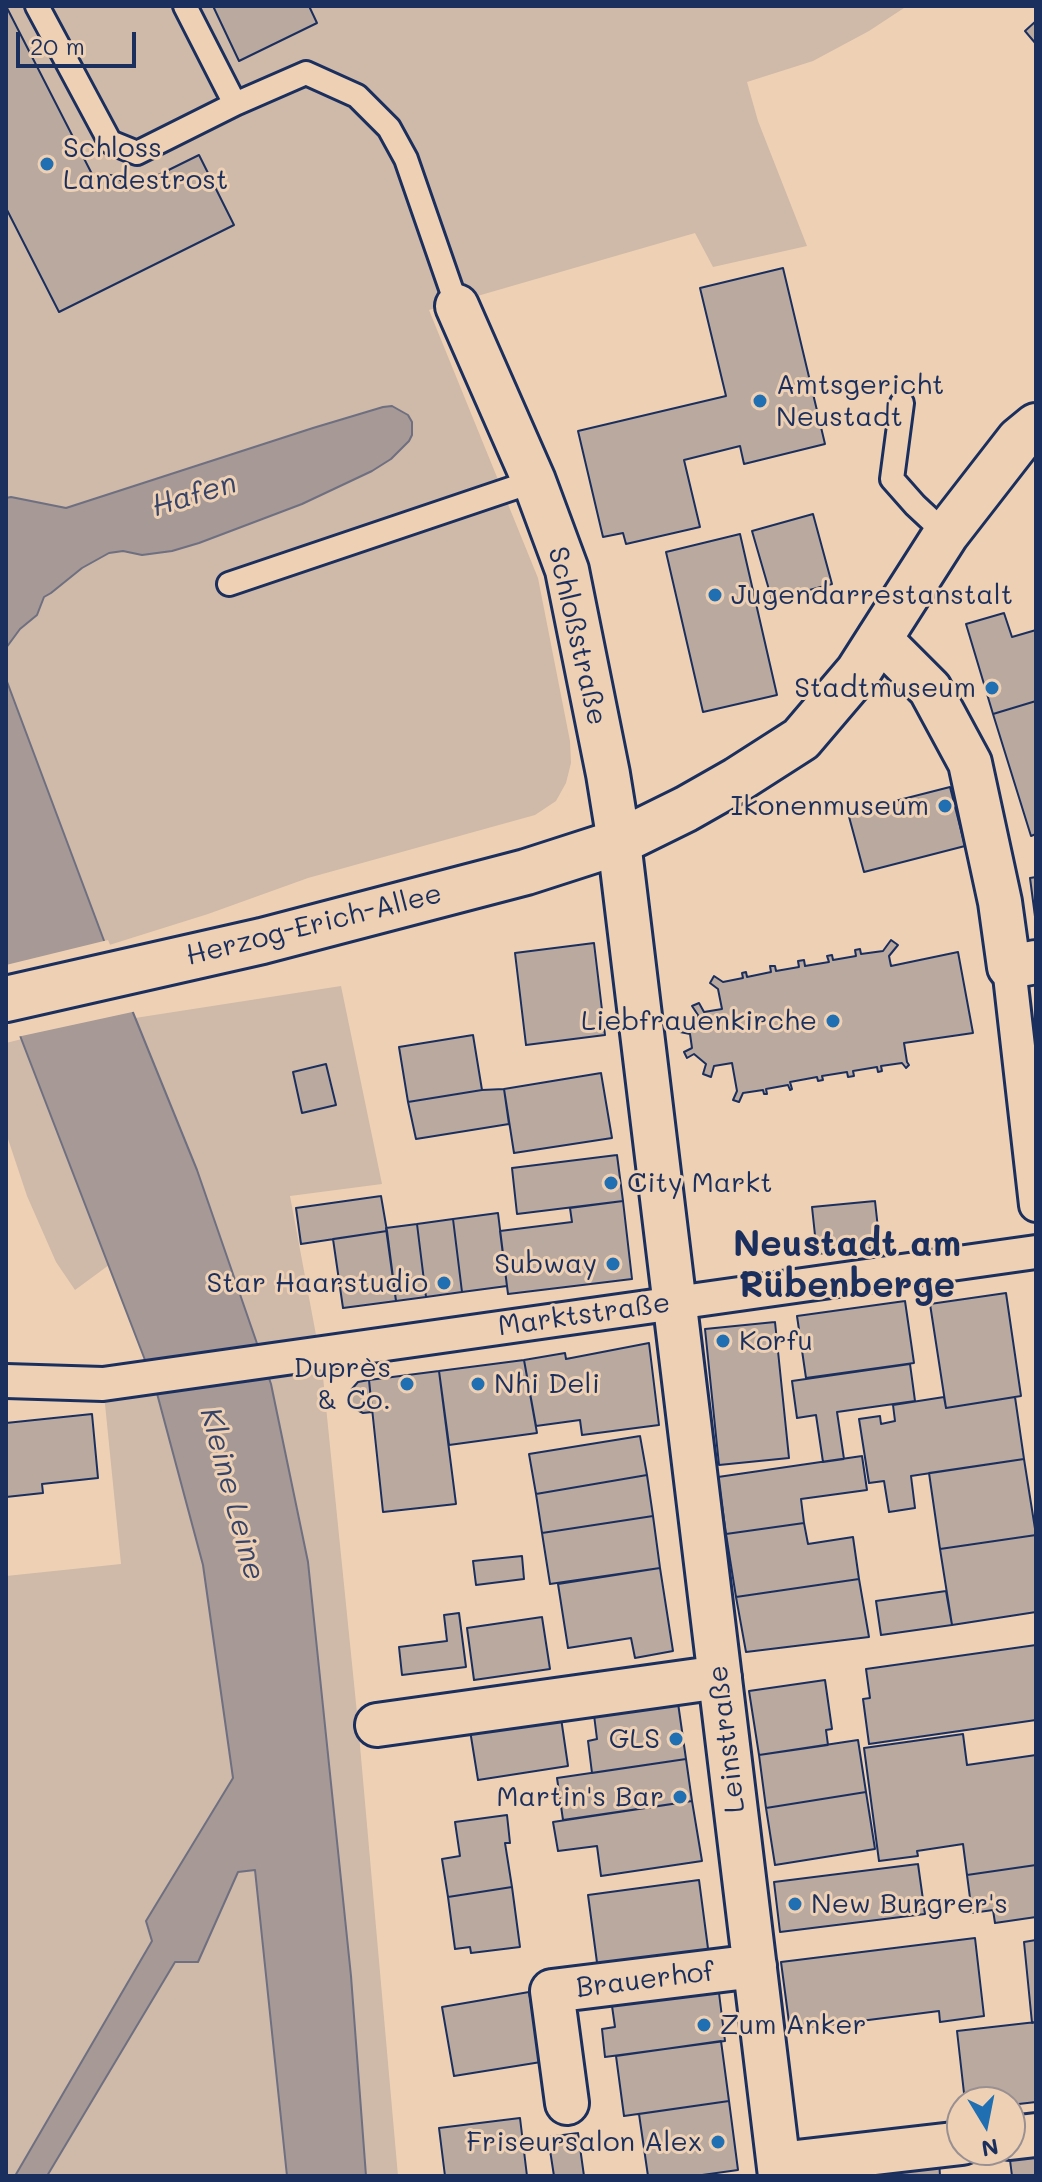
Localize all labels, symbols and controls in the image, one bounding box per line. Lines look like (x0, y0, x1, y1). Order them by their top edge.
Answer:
scale bar (20, 16, 140, 66)
text: 20 m (30, 30, 85, 61)
place label: Schloss Landestrost (63, 131, 228, 197)
marker: Schloss Landestrost (38, 155, 56, 173)
place label: Amtsgericht Neustadt (776, 368, 944, 434)
marker: Amtsgericht Neustadt (751, 392, 769, 410)
water label: Hafen (147, 465, 241, 525)
street label: Schloßstraße (540, 544, 614, 728)
place label: Jugendarrestanstalt (731, 578, 1013, 612)
marker: Jugendarrestanstalt (706, 586, 724, 604)
place label: Stadtmuseum (794, 671, 976, 705)
marker: Stadtmuseum (983, 679, 1001, 697)
place label: Ikonenmuseum (731, 789, 929, 823)
marker: Ikonenmuseum (936, 797, 954, 815)
street label: Herzog-Erich-Allee (183, 877, 445, 973)
place label: Liebfrauenkirche (581, 1004, 817, 1038)
marker: Liebfrauenkirche (824, 1012, 842, 1030)
place label: City Markt (627, 1166, 772, 1200)
marker: City Markt (602, 1174, 620, 1192)
district label: Neustadt am Rübenberge (733, 1223, 961, 1308)
place label: Subway (494, 1247, 597, 1281)
marker: Subway (604, 1255, 622, 1273)
place label: Star Haarstudio (206, 1266, 428, 1300)
marker: Star Haarstudio (435, 1274, 453, 1292)
street label: Marktstraße (496, 1286, 672, 1344)
place label: Korfu (739, 1324, 813, 1358)
marker: Korfu (714, 1332, 732, 1350)
place label: Duprès & Co. (294, 1351, 391, 1417)
place label: Nhi Deli (494, 1367, 600, 1401)
marker: Duprès & Co. (398, 1375, 416, 1393)
marker: Nhi Deli (469, 1375, 487, 1393)
water label: Kleine Leine (192, 1404, 272, 1584)
street label: Leinstraße (701, 1663, 753, 1815)
place label: GLS (609, 1722, 660, 1756)
marker: GLS (667, 1730, 685, 1748)
place label: Martin's Bar (496, 1780, 664, 1814)
marker: Martin's Bar (671, 1788, 689, 1806)
place label: New Burgrer's (811, 1887, 1008, 1921)
marker: New Burgrer's (786, 1895, 804, 1913)
street label: Brauerhof (574, 1955, 716, 2005)
place label: Zum Anker (720, 2008, 867, 2042)
marker: Zum Anker (695, 2016, 713, 2034)
north arrow (946, 2086, 1026, 2166)
place label: Friseursalon Alex (466, 2125, 702, 2159)
text: N (979, 2132, 1001, 2164)
marker: Friseursalon Alex (709, 2133, 727, 2151)

